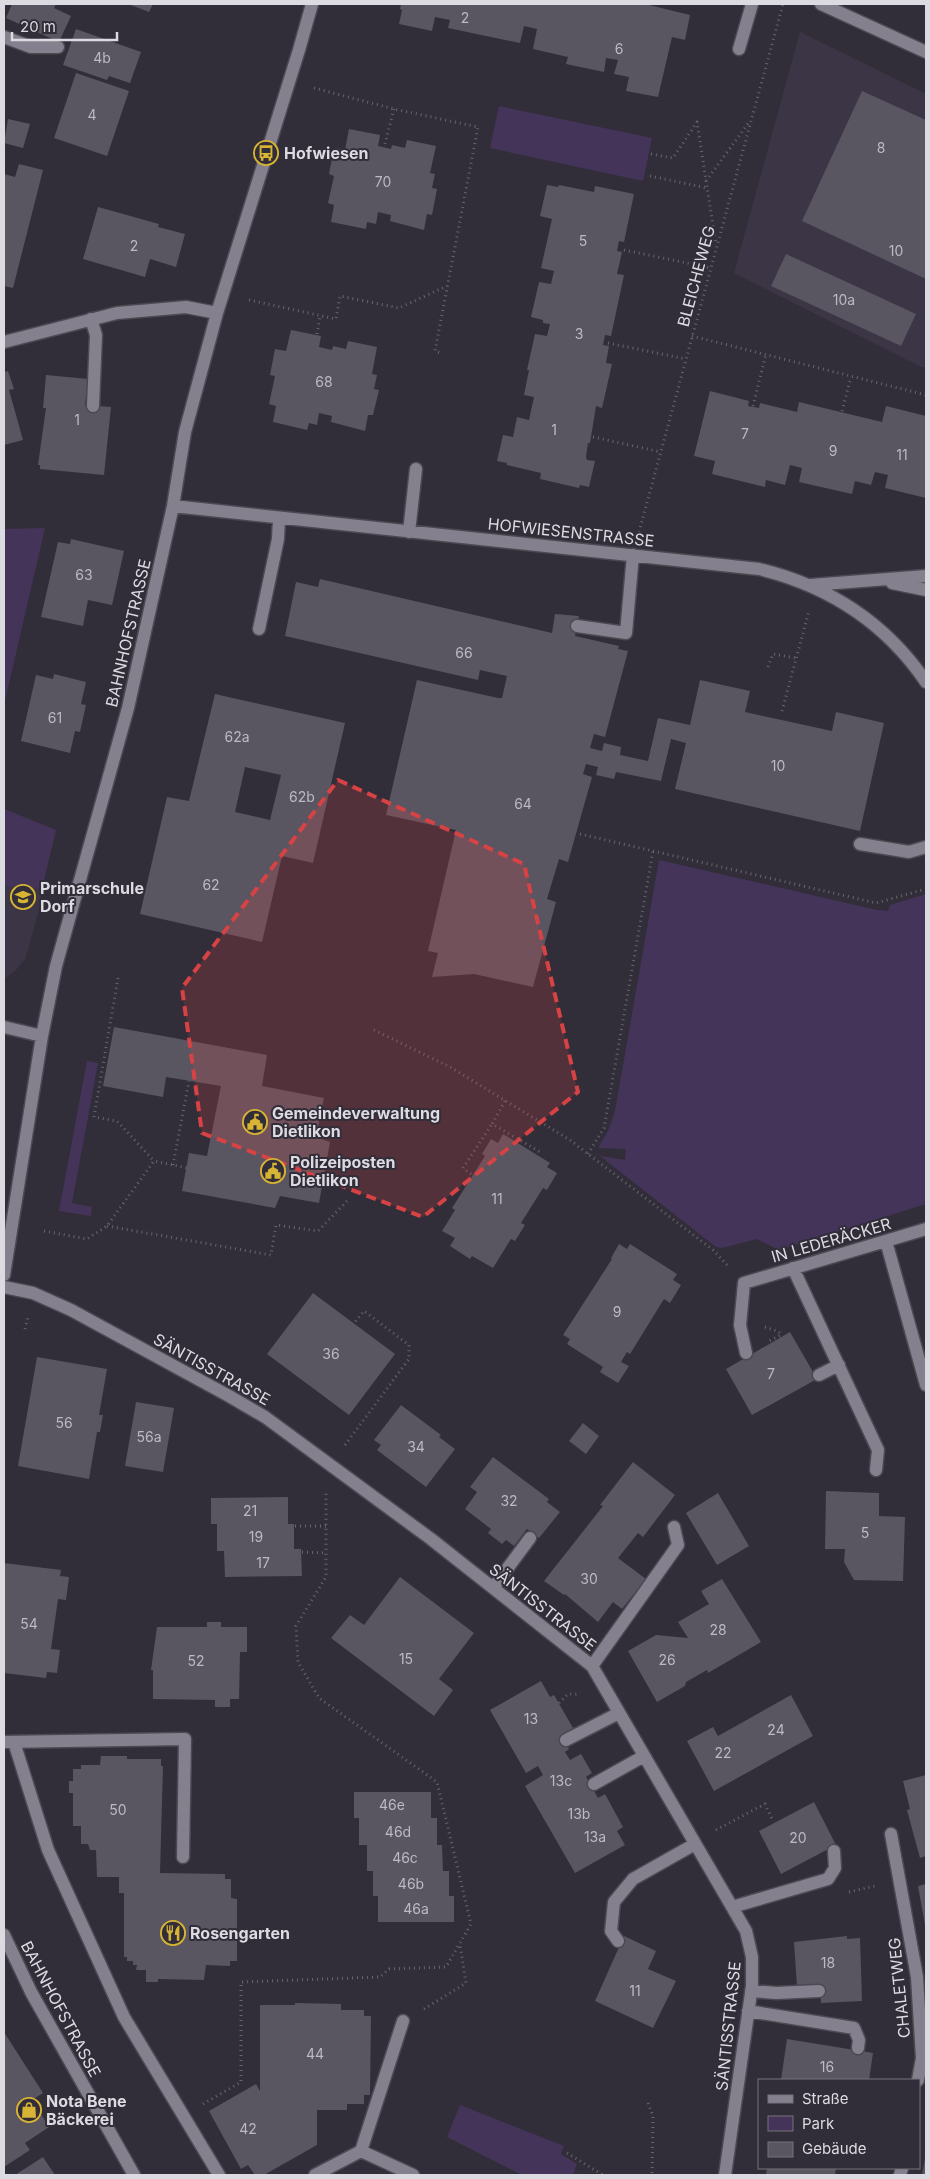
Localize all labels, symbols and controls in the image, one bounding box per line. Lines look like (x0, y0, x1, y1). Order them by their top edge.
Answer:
house number: 2 (461, 9, 469, 26)
scale bar (12, 10, 118, 42)
text: 20 m (20, 17, 56, 36)
house number: 6 (615, 40, 623, 57)
house number: 4b (93, 49, 111, 66)
house number: 4 (87, 106, 97, 123)
house number: 8 (877, 139, 885, 156)
bus stop icon: Hofwiesen (253, 140, 279, 166)
place label: Hofwiesen (284, 143, 368, 163)
house number: 70 (375, 173, 391, 190)
street label: BLEICHEWEG (673, 223, 719, 329)
house number: 5 (579, 232, 587, 249)
house number: 2 (130, 237, 138, 254)
house number: 10 (889, 242, 903, 259)
house number: 10a (833, 291, 855, 308)
house number: 3 (575, 325, 583, 342)
house number: 68 (315, 373, 333, 390)
house number: 1 (74, 411, 80, 428)
house number: 1 (551, 421, 557, 438)
house number: 7 (741, 425, 749, 442)
house number: 9 (829, 442, 837, 459)
house number: 11 (896, 446, 908, 463)
street label: HOFWIESENSTRASSE (487, 513, 655, 551)
street label: BAHNHOFSTRASSE (101, 557, 155, 709)
house number: 63 (75, 566, 93, 583)
house number: 66 (455, 644, 473, 661)
house number: 61 (48, 709, 62, 726)
house number: 62a (224, 728, 250, 745)
house number: 10 (771, 757, 785, 774)
house number: 62b (289, 788, 315, 805)
house number: 64 (514, 795, 532, 812)
house number: 62 (202, 876, 220, 893)
place label: Primarschule Dorf (40, 878, 144, 916)
school or university icon: Primarschule Dorf (10, 884, 36, 910)
place label: Gemeindeverwaltung Dietlikon (272, 1103, 440, 1141)
public building icon: Gemeindeverwaltung Dietlikon (242, 1109, 268, 1135)
place label: Polizeiposten Dietlikon (290, 1152, 395, 1190)
public building icon: Polizeiposten Dietlikon (260, 1158, 286, 1184)
house number: 11 (491, 1190, 503, 1207)
street label: IN LEDERÄCKER (769, 1213, 893, 1267)
house number: 9 (613, 1303, 621, 1320)
street label: SÄNTISSTRASSE (150, 1329, 274, 1409)
house number: 36 (322, 1345, 340, 1362)
house number: 7 (767, 1365, 775, 1382)
house number: 56 (55, 1414, 73, 1431)
house number: 56a (136, 1428, 162, 1445)
house number: 34 (407, 1438, 425, 1455)
house number: 32 (500, 1492, 518, 1509)
house number: 21 (243, 1502, 257, 1519)
house number: 5 (861, 1524, 869, 1541)
house number: 19 (249, 1528, 263, 1545)
house number: 17 (256, 1554, 270, 1571)
street label: SÄNTISSTRASSE (485, 1559, 601, 1655)
house number: 30 (580, 1570, 598, 1587)
house number: 54 (20, 1615, 38, 1632)
house number: 28 (709, 1621, 727, 1638)
house number: 15 (399, 1650, 413, 1667)
house number: 26 (658, 1651, 676, 1668)
house number: 52 (187, 1652, 205, 1669)
house number: 13 (524, 1710, 538, 1727)
house number: 24 (767, 1721, 785, 1738)
house number: 22 (714, 1744, 732, 1761)
house number: 13c (550, 1772, 572, 1789)
house number: 46e (379, 1796, 405, 1813)
house number: 50 (109, 1801, 127, 1818)
house number: 13b (568, 1805, 590, 1822)
house number: 46d (385, 1823, 411, 1840)
house number: 13a (584, 1828, 606, 1845)
house number: 20 (789, 1829, 807, 1846)
house number: 46c (392, 1849, 418, 1866)
house number: 46b (398, 1875, 424, 1892)
house number: 46a (403, 1900, 429, 1917)
restaurant icon: Rosengarten (160, 1920, 186, 1946)
place label: Rosengarten (190, 1923, 290, 1943)
street label: CHALETWEG (884, 1937, 914, 2039)
street label: BAHNHOFSTRASSE (17, 1938, 105, 2080)
house number: 18 (821, 1954, 835, 1971)
street label: SÄNTISSTRASSE (711, 1960, 745, 2092)
house number: 11 (629, 1982, 641, 1999)
house number: 44 (306, 2045, 324, 2062)
house number: 16 (820, 2058, 834, 2075)
legend (758, 2079, 920, 2169)
text: Straße (802, 2089, 849, 2108)
place label: Nota Bene Bäckerei (46, 2091, 127, 2129)
shop icon: Nota Bene Bäckerei (16, 2097, 42, 2123)
text: Park (802, 2114, 835, 2133)
house number: 42 (239, 2120, 257, 2137)
text: Gebäude (802, 2139, 867, 2158)

